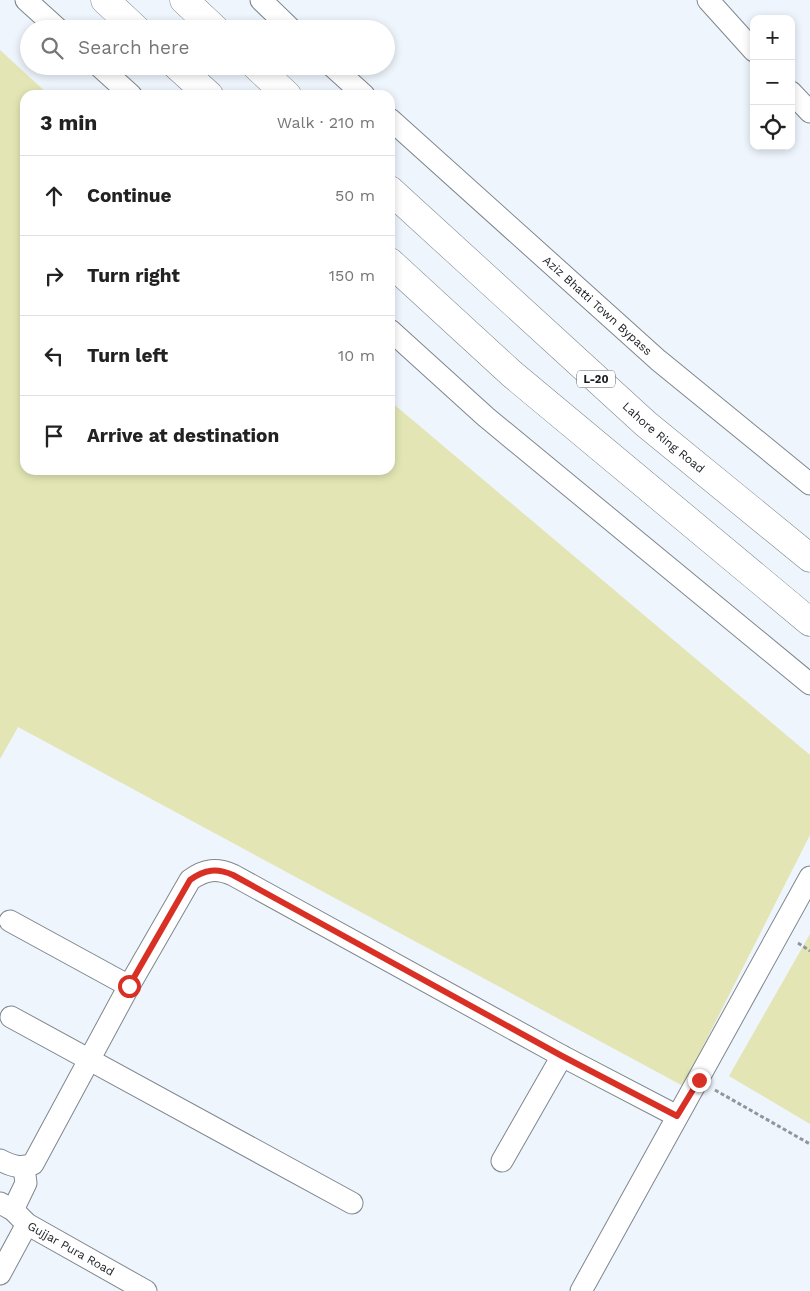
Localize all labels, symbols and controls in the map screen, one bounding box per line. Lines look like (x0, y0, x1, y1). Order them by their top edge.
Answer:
map controls (750, 15, 795, 150)
button: + (750, 15, 795, 60)
search box (20, 20, 395, 75)
icon: search (38, 34, 66, 62)
text: Search here (78, 36, 189, 59)
button: − (750, 60, 795, 105)
button: locate (750, 105, 795, 150)
text: 3 min (40, 110, 97, 135)
text: Walk · 210 m (277, 113, 375, 132)
icon: ahead (40, 182, 68, 210)
text: Continue (87, 184, 171, 207)
text: 50 m (335, 186, 375, 205)
street label: Aziz Bhatti Town Bypass (540, 253, 655, 358)
icon: right (40, 262, 68, 290)
text: Turn right (87, 264, 180, 287)
text: 150 m (329, 266, 375, 285)
icon: left (40, 342, 68, 370)
text: Turn left (87, 344, 168, 367)
text: 10 m (338, 346, 375, 365)
road number: L-20 (577, 370, 615, 388)
street label: Lahore Ring Road (620, 399, 707, 476)
icon: arrive (40, 422, 68, 450)
text: Arrive at destination (87, 424, 279, 447)
route start (118, 975, 141, 998)
route end (688, 1069, 711, 1092)
street label: Gujjar Pura Road (25, 1219, 117, 1279)

